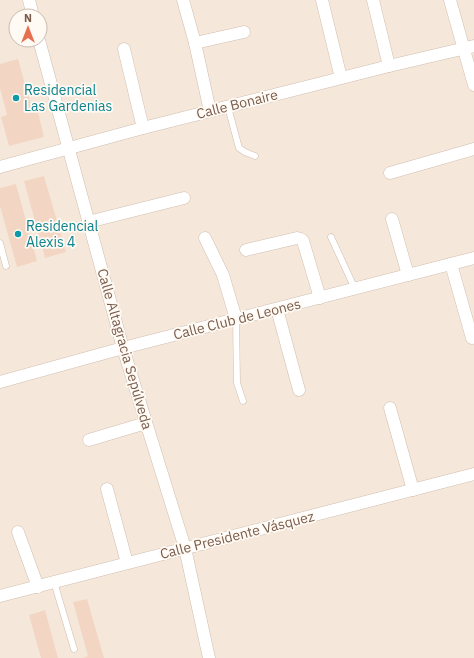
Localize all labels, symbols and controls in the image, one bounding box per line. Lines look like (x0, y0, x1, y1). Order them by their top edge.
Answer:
north arrow (8, 8, 48, 48)
text: N (24, 11, 32, 25)
place label: Residencial Las Gardenias (24, 81, 113, 115)
street label: Calle Bonaire (194, 85, 280, 123)
marker: Residencial Las Gardenias (11, 93, 21, 103)
place label: Residencial Alexis 4 (26, 217, 99, 251)
marker: Residencial Alexis 4 (13, 229, 23, 239)
street label: Calle Altagracia Sepúlveda (93, 266, 157, 432)
street label: Calle Club de Leones (171, 294, 303, 344)
street label: Calle Presidente Vásquez (158, 507, 316, 563)

